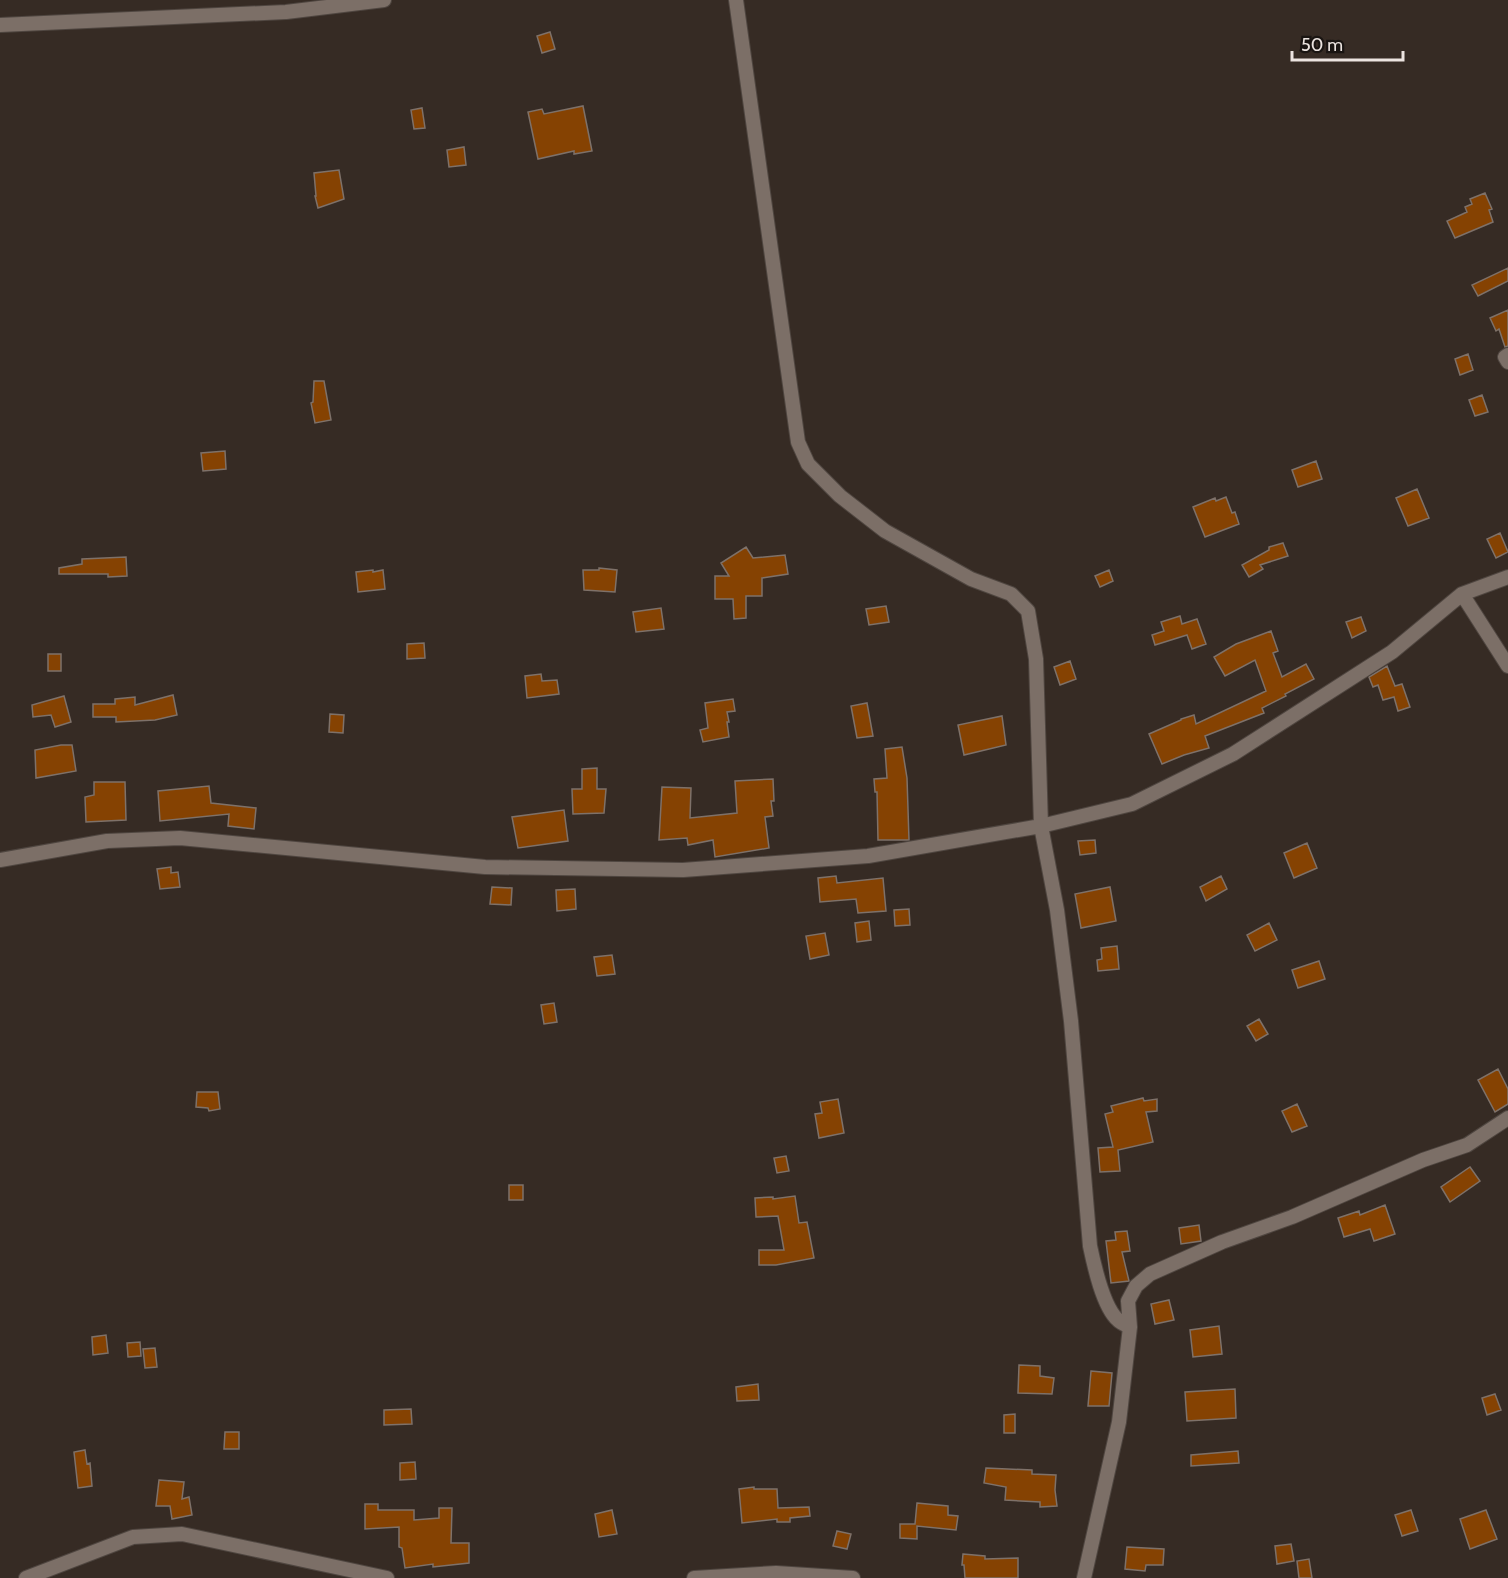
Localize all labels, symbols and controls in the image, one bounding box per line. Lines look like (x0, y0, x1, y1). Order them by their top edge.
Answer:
scale bar (1292, 24, 1403, 62)
text: 50 m (1301, 34, 1343, 56)

